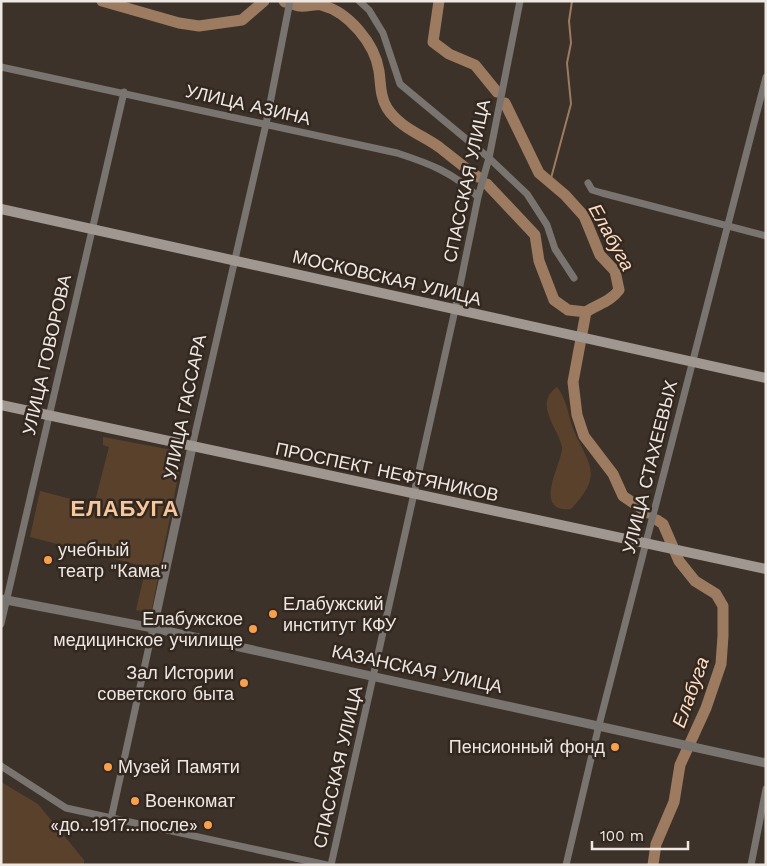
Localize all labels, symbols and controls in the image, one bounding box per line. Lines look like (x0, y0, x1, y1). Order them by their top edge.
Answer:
street label: УЛИЦА АЗИНА (184, 80, 313, 129)
street label: СПАССКАЯ УЛИЦА (439, 97, 494, 264)
water label: Елабуга (584, 200, 639, 275)
street label: МОСКОВСКАЯ УЛИЦА (291, 246, 484, 309)
street label: УЛИЦА ГОВОРОВА (18, 273, 75, 437)
street label: УЛИЦА ГАССАРА (159, 333, 210, 481)
street label: УЛИЦА СТАХЕЕВЫХ (618, 378, 681, 556)
street label: ПРОСПЕКТ НЕФТЯНИКОВ (274, 438, 501, 505)
district label: ЕЛАБУГА (71, 496, 179, 521)
place label: учебный театр "Кама" (58, 539, 167, 581)
marker: учебный театр "Кама" (42, 554, 54, 566)
place label: Елабужский институт КФУ (283, 593, 397, 635)
place label: Елабужское медицинское училище (53, 608, 243, 650)
marker: Елабужский институт КФУ (267, 608, 279, 620)
marker: Елабужское медицинское училище (247, 623, 259, 635)
street label: КАЗАНСКАЯ УЛИЦА (330, 640, 504, 697)
water label: Елабуга (667, 654, 714, 731)
place label: Зал Истории советского быта (97, 662, 235, 704)
marker: Зал Истории советского быта (238, 677, 250, 689)
street label: СПАССКАЯ УЛИЦА (309, 684, 366, 850)
place label: Пенсионный фонд (449, 736, 605, 757)
marker: Пенсионный фонд (609, 741, 621, 753)
place label: Музей Памяти (118, 756, 240, 777)
marker: Музей Памяти (102, 761, 114, 773)
place label: Военкомат (145, 790, 235, 811)
marker: Военкомат (129, 795, 141, 807)
place label: «до...1917...после» (50, 814, 198, 835)
scale bar (592, 818, 688, 850)
marker: «до...1917...после» (202, 819, 214, 831)
text: 100 m (600, 827, 644, 845)

